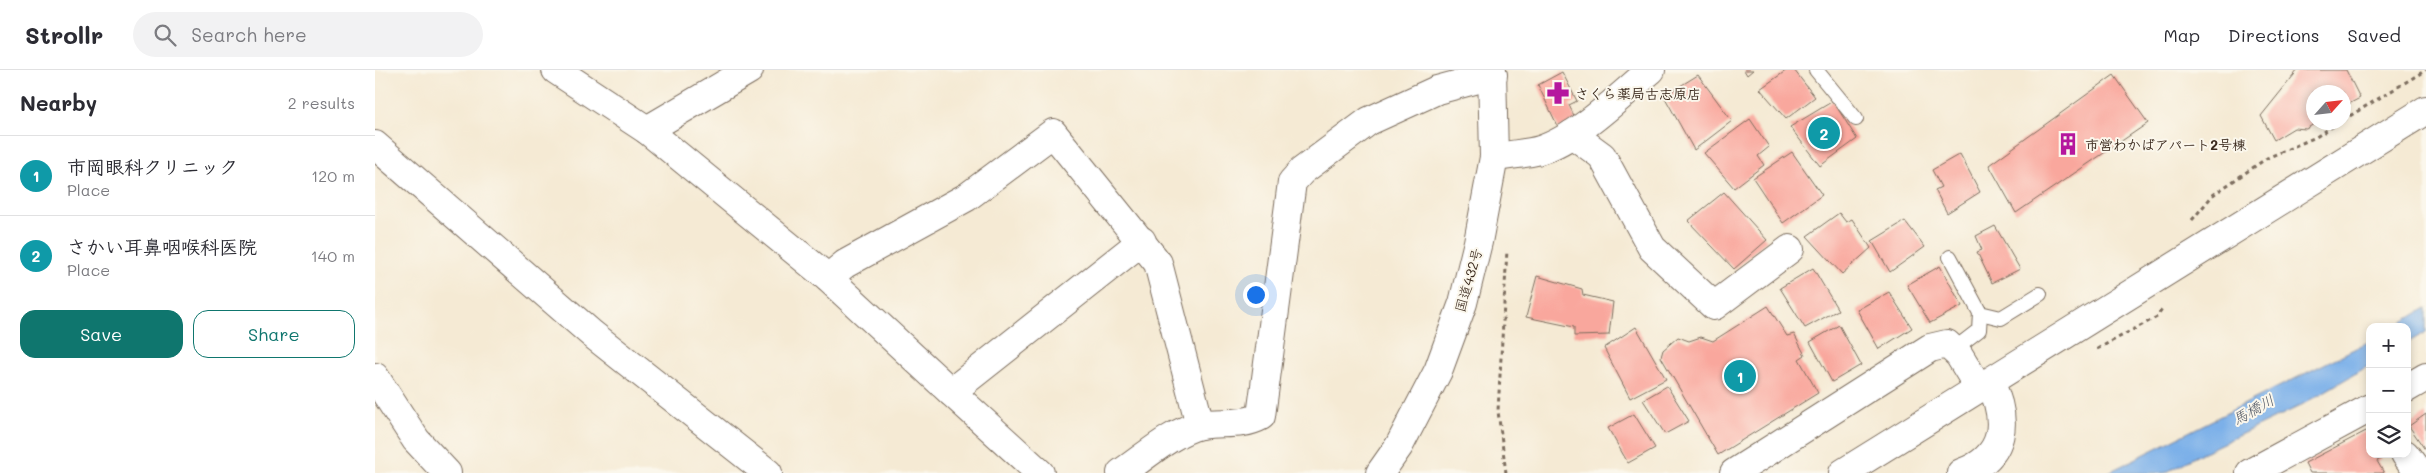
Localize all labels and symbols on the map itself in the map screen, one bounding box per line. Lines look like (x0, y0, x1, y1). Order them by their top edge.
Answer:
pharmacy icon: さくら薬局古志原店 (1545, 80, 1571, 106)
place label: さくら薬局古志原店 (1575, 84, 1701, 103)
north arrow (2306, 85, 2351, 130)
pin: 2 (1808, 114, 1840, 152)
building icon: 市営わかばアパート2号棟 (2055, 131, 2081, 157)
place label: 市営わかばアパート2号棟 (2085, 135, 2247, 154)
street label: 国道432号 (1450, 246, 1486, 314)
your location (1243, 282, 1269, 308)
pin: 1 (1724, 357, 1756, 395)
water label: 馬橋川 (2228, 389, 2278, 429)

